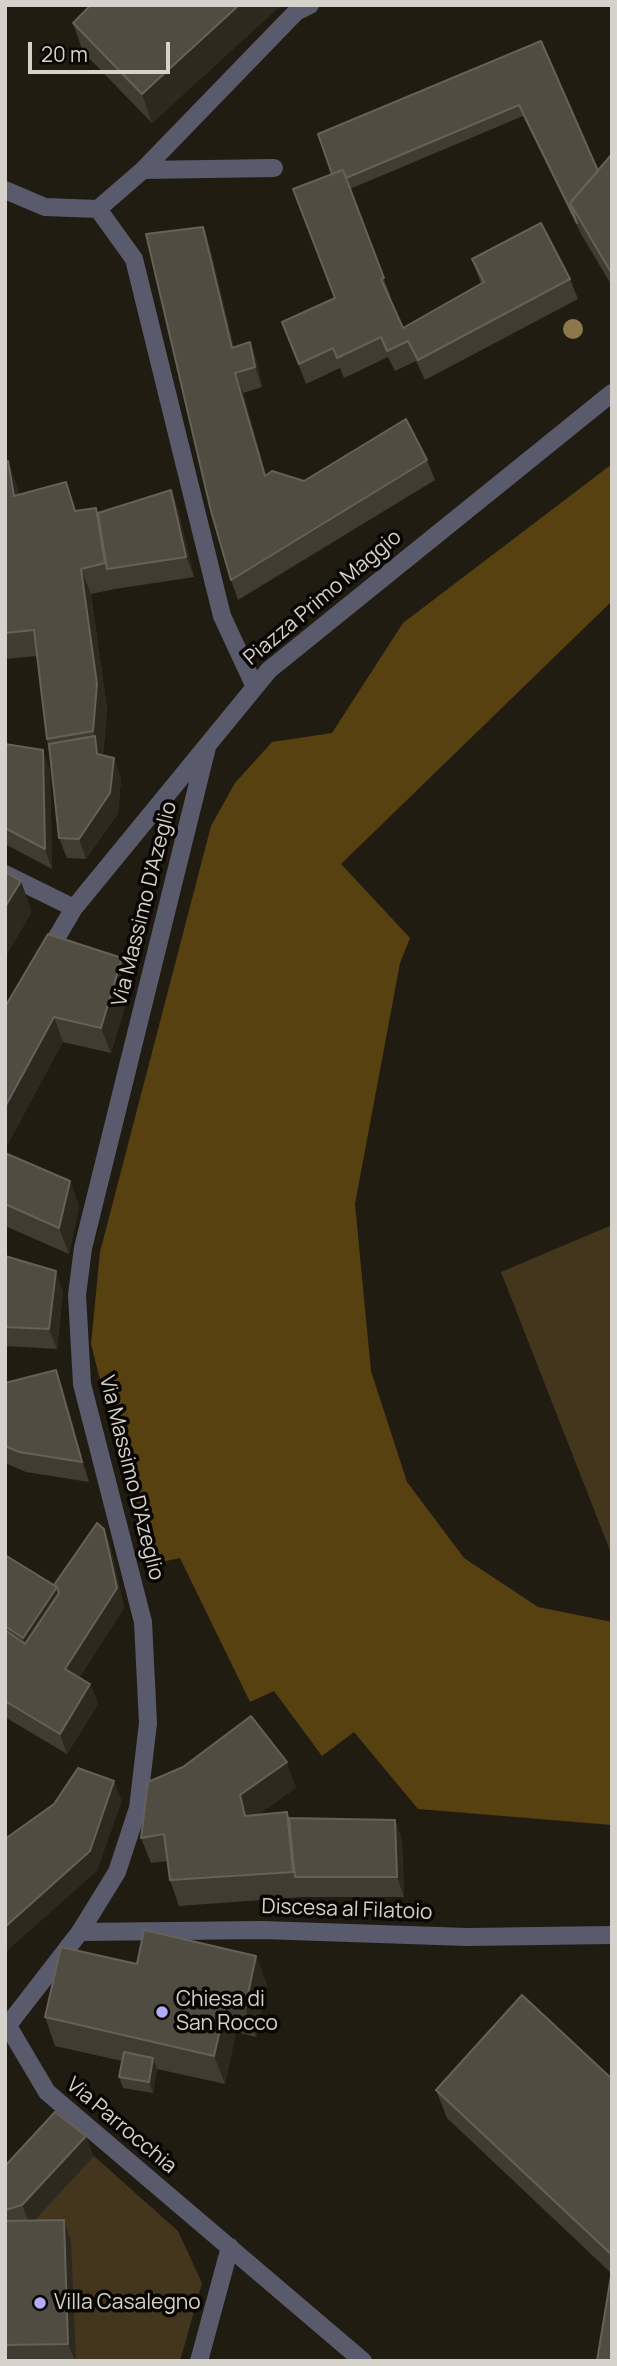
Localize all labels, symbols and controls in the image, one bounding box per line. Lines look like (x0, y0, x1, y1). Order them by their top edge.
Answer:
scale bar (32, 28, 173, 72)
text: 20 m (41, 40, 88, 68)
street label: Piazza Primo Maggio (239, 525, 407, 671)
street label: Via Massimo D'Azeglio (107, 799, 183, 1009)
street label: Via Massimo D'Azeglio (93, 1373, 169, 1583)
street label: Discesa al Filatoio (261, 1894, 433, 1926)
place label: Chiesa di San Rocco (176, 1987, 278, 2037)
marker: Chiesa di San Rocco (154, 2004, 170, 2020)
street label: Via Parrocchia (61, 2073, 181, 2179)
place label: Villa Casalegno (54, 2290, 201, 2316)
marker: Villa Casalegno (32, 2295, 48, 2311)

